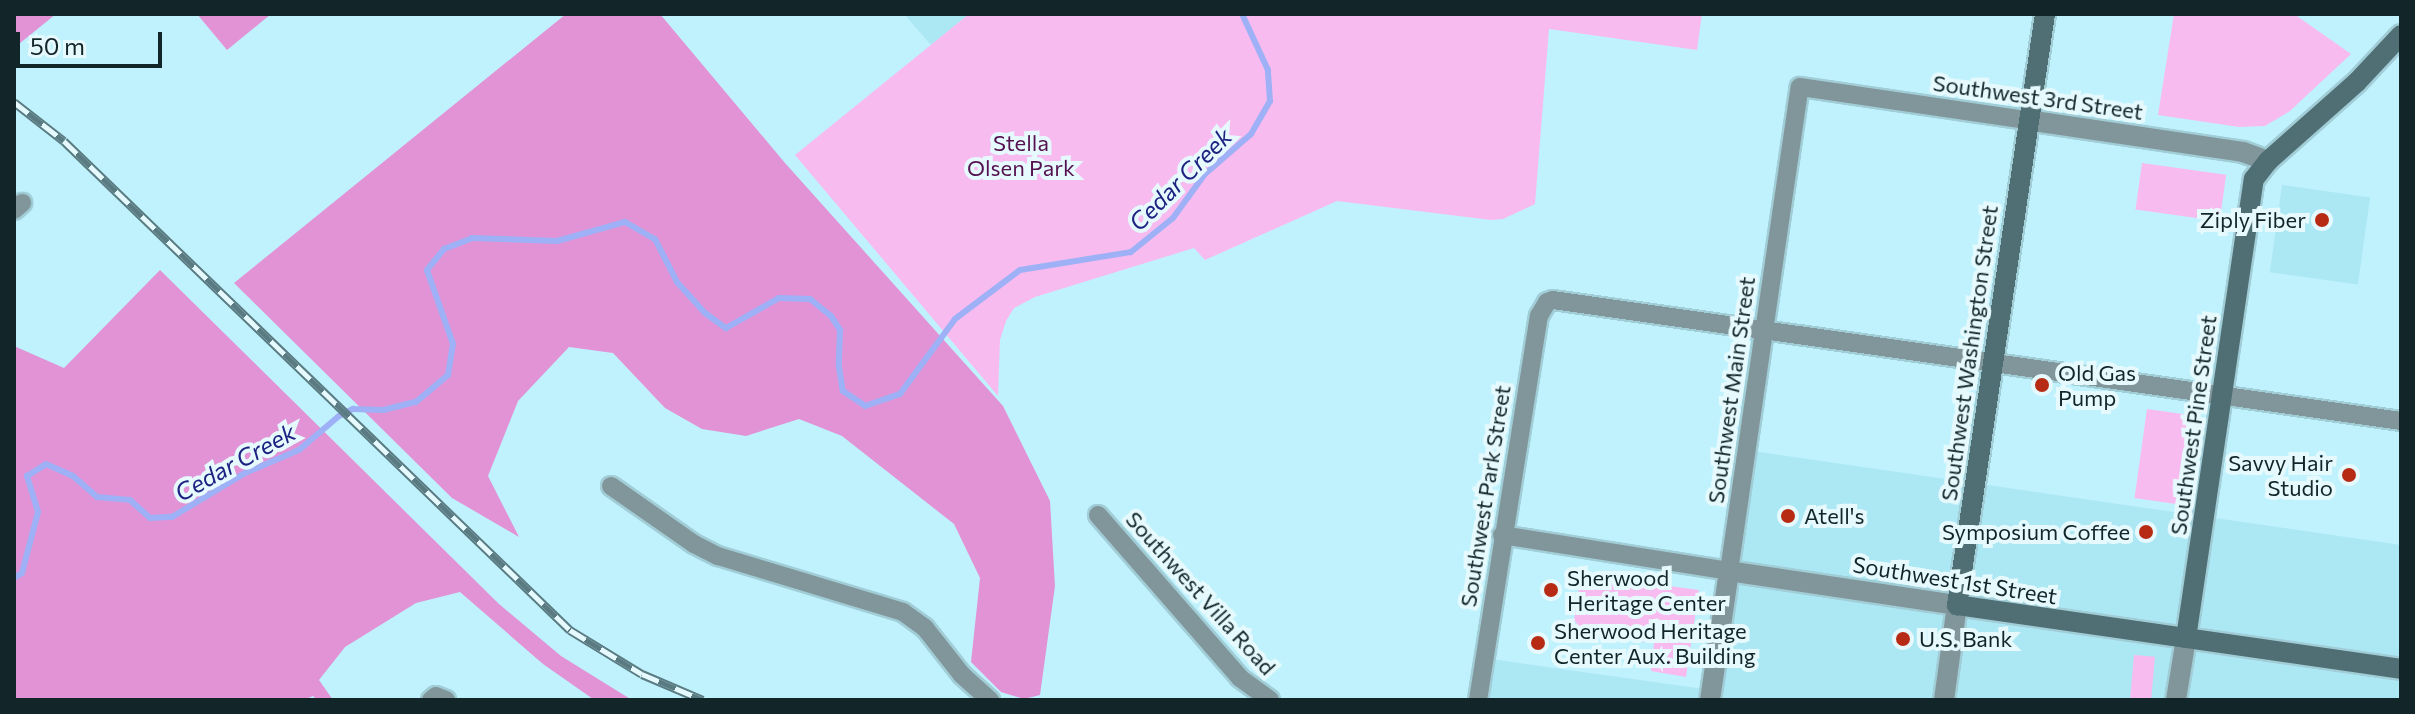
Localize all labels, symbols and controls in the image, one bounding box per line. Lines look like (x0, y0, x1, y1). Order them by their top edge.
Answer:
scale bar (20, 16, 166, 66)
text: 50 m (30, 31, 85, 60)
street label: Southwest 3rd Street (1931, 69, 2145, 125)
water label: Cedar Creek (1123, 122, 1237, 236)
park label: Stella Olsen Park (967, 129, 1075, 180)
street label: Southwest Washington Street (1935, 203, 2003, 503)
place label: Ziply Fiber (2200, 207, 2306, 233)
marker: Ziply Fiber (2313, 211, 2331, 229)
street label: Southwest Main Street (1702, 275, 1760, 505)
street label: Southwest Pine Street (2164, 313, 2222, 537)
place label: Old Gas Pump (2058, 359, 2136, 410)
marker: Old Gas Pump (2033, 376, 2051, 394)
street label: Southwest Park Street (1454, 383, 1516, 609)
water label: Cedar Creek (170, 417, 300, 507)
place label: Savvy Hair Studio (2228, 449, 2333, 500)
marker: Savvy Hair Studio (2340, 466, 2358, 484)
place label: Atell's (1804, 503, 1864, 529)
street label: Southwest Villa Road (1121, 506, 1281, 680)
marker: Atell's (1779, 507, 1797, 525)
place label: Symposium Coffee (1942, 519, 2130, 545)
marker: Symposium Coffee (2137, 523, 2155, 541)
street label: Southwest 1st Street (1851, 551, 2059, 609)
place label: Sherwood Heritage Center (1567, 564, 1726, 616)
marker: Sherwood Heritage Center (1542, 581, 1560, 599)
place label: Sherwood Heritage Center Aux. Building (1554, 617, 1756, 668)
place label: U.S. Bank (1919, 626, 2012, 652)
marker: U.S. Bank (1894, 630, 1912, 648)
marker: Sherwood Heritage Center Aux. Building (1529, 634, 1547, 652)

